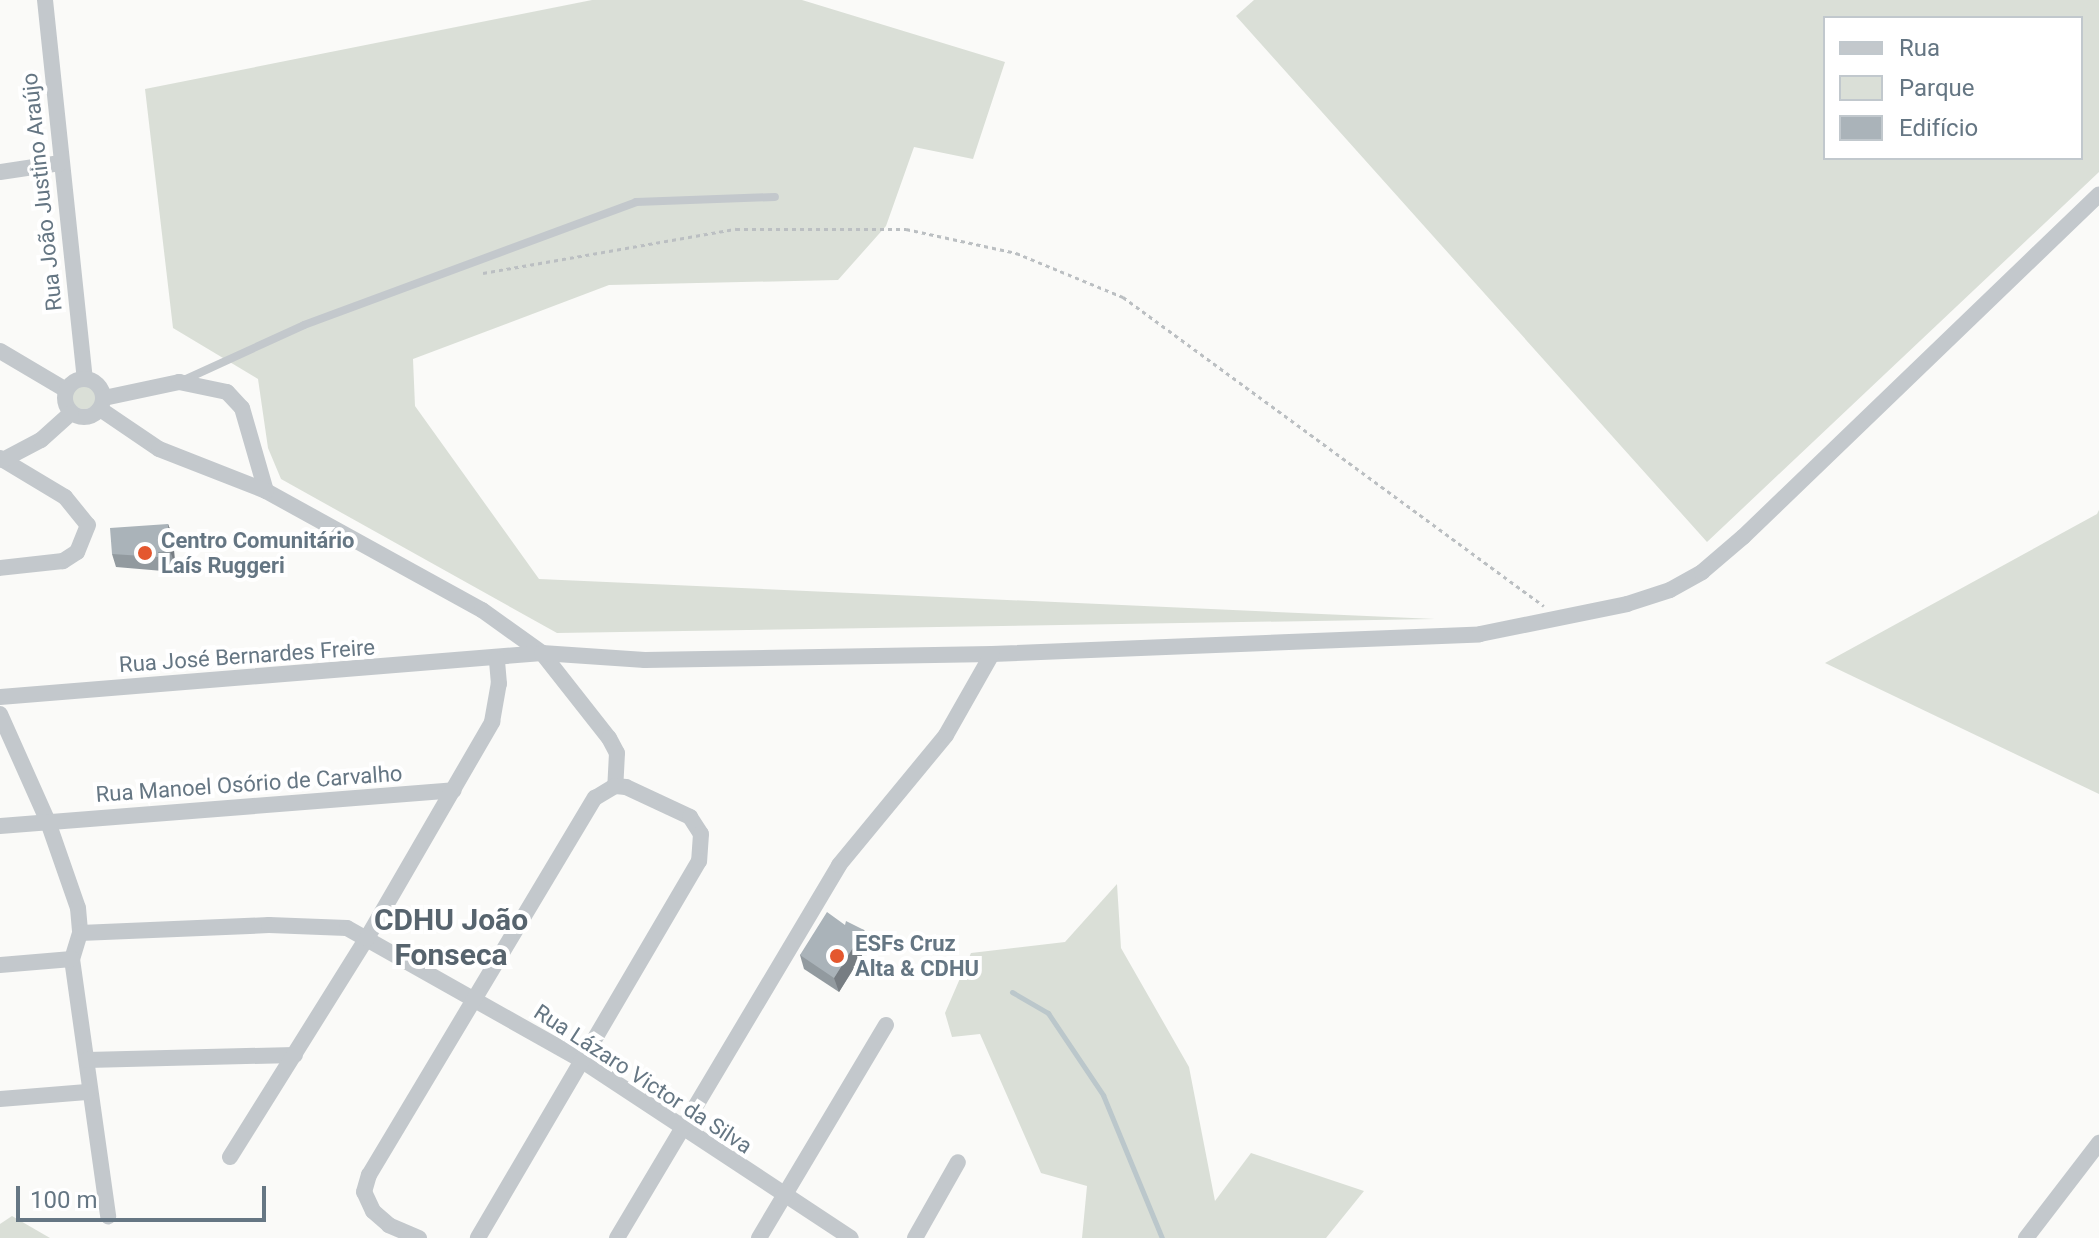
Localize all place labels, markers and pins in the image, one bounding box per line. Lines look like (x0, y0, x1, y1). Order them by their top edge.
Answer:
place label: Centro Comunitário Laís Ruggeri (161, 527, 355, 578)
marker: Centro Comunitário Laís Ruggeri (136, 544, 154, 562)
place label: ESFs Cruz Alta & CDHU (855, 930, 979, 982)
marker: ESFs Cruz Alta & CDHU (826, 945, 848, 967)

